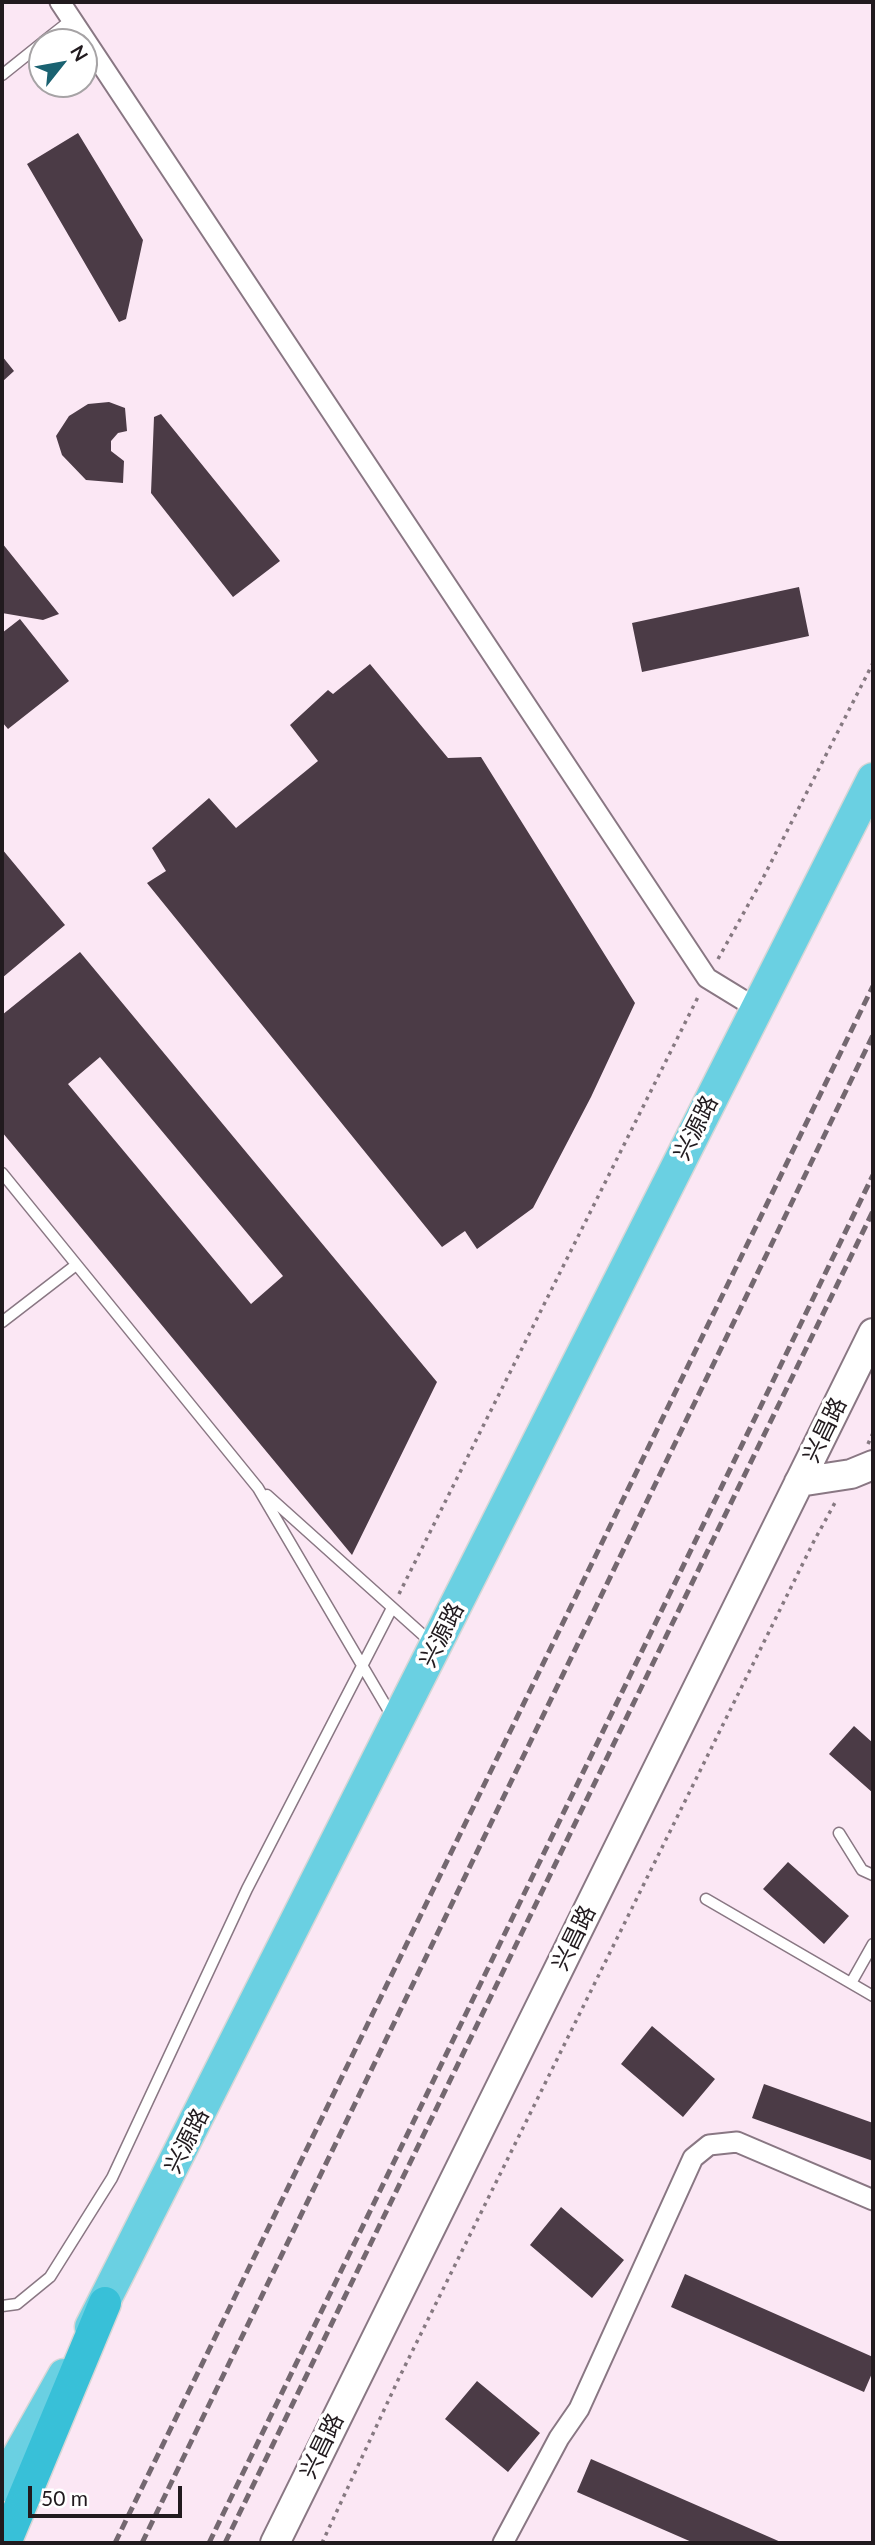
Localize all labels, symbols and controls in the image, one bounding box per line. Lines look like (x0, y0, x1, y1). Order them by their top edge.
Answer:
north arrow (28, 28, 98, 98)
text: N (66, 41, 93, 65)
street label: 兴源路 (668, 1091, 724, 1165)
street label: 兴昌路 (797, 1393, 853, 1467)
street label: 兴源路 (414, 1598, 470, 1672)
street label: 兴昌路 (546, 1901, 602, 1975)
street label: 兴源路 (159, 2104, 215, 2178)
street label: 兴昌路 (294, 2409, 350, 2483)
scale bar (32, 2472, 186, 2516)
text: 50 m (41, 2485, 88, 2510)

